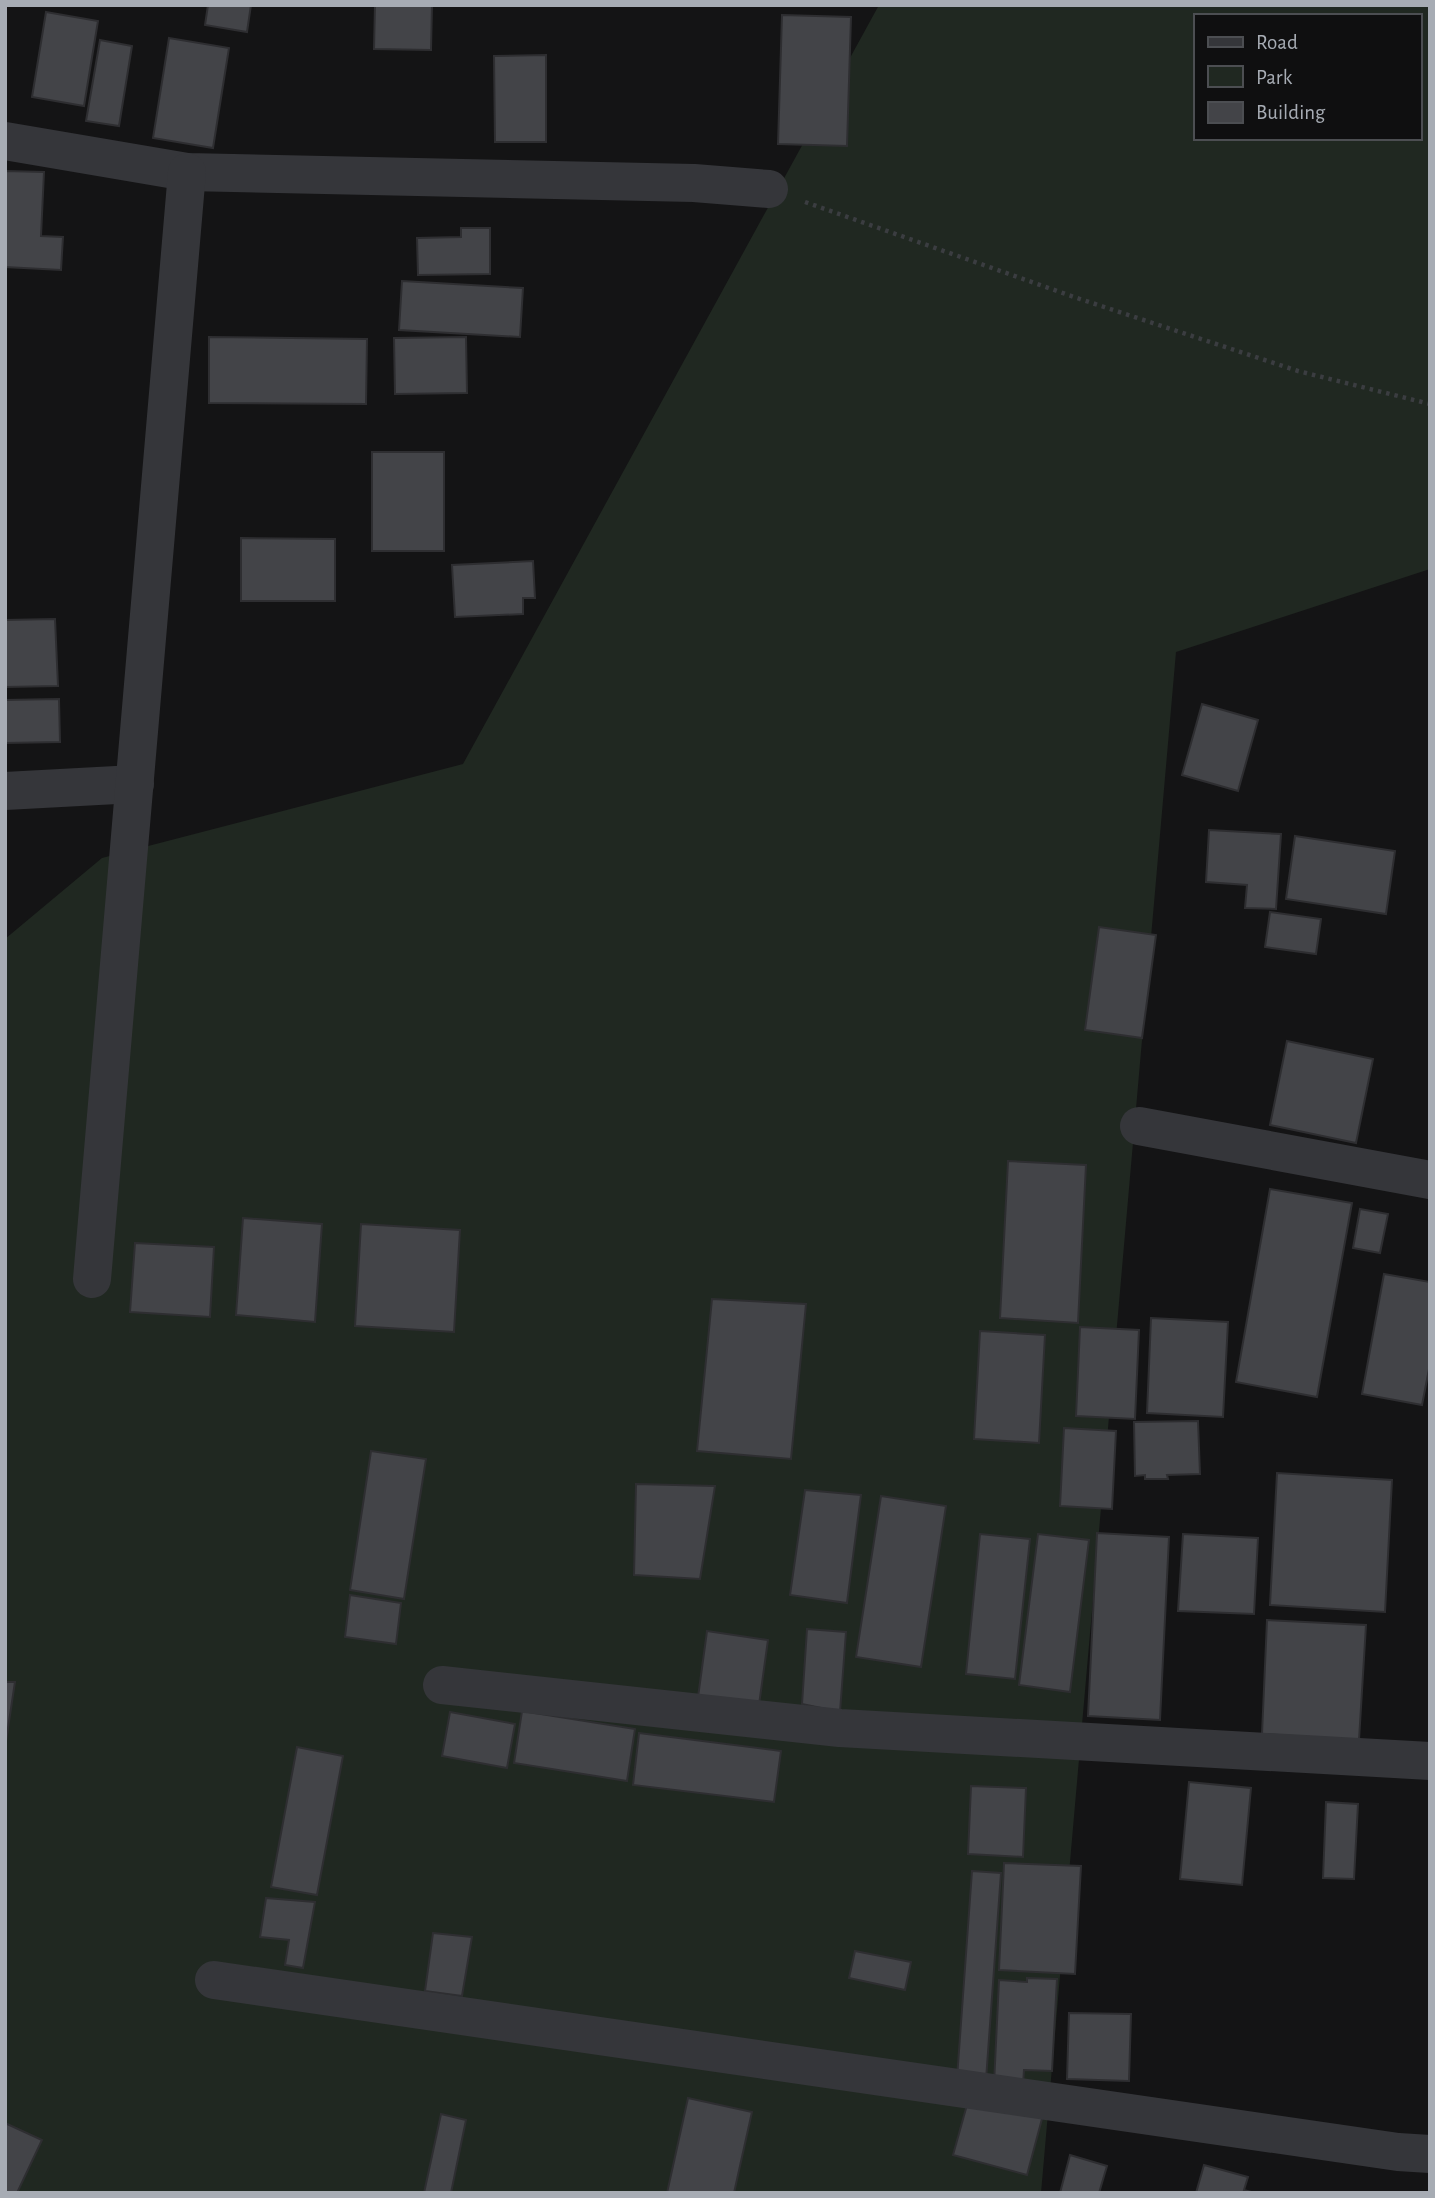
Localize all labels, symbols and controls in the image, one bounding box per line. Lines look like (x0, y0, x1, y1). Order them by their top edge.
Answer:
legend (1194, 14, 1421, 140)
text: Road (1256, 32, 1298, 53)
text: Park (1256, 67, 1293, 88)
text: Building (1256, 102, 1326, 123)

